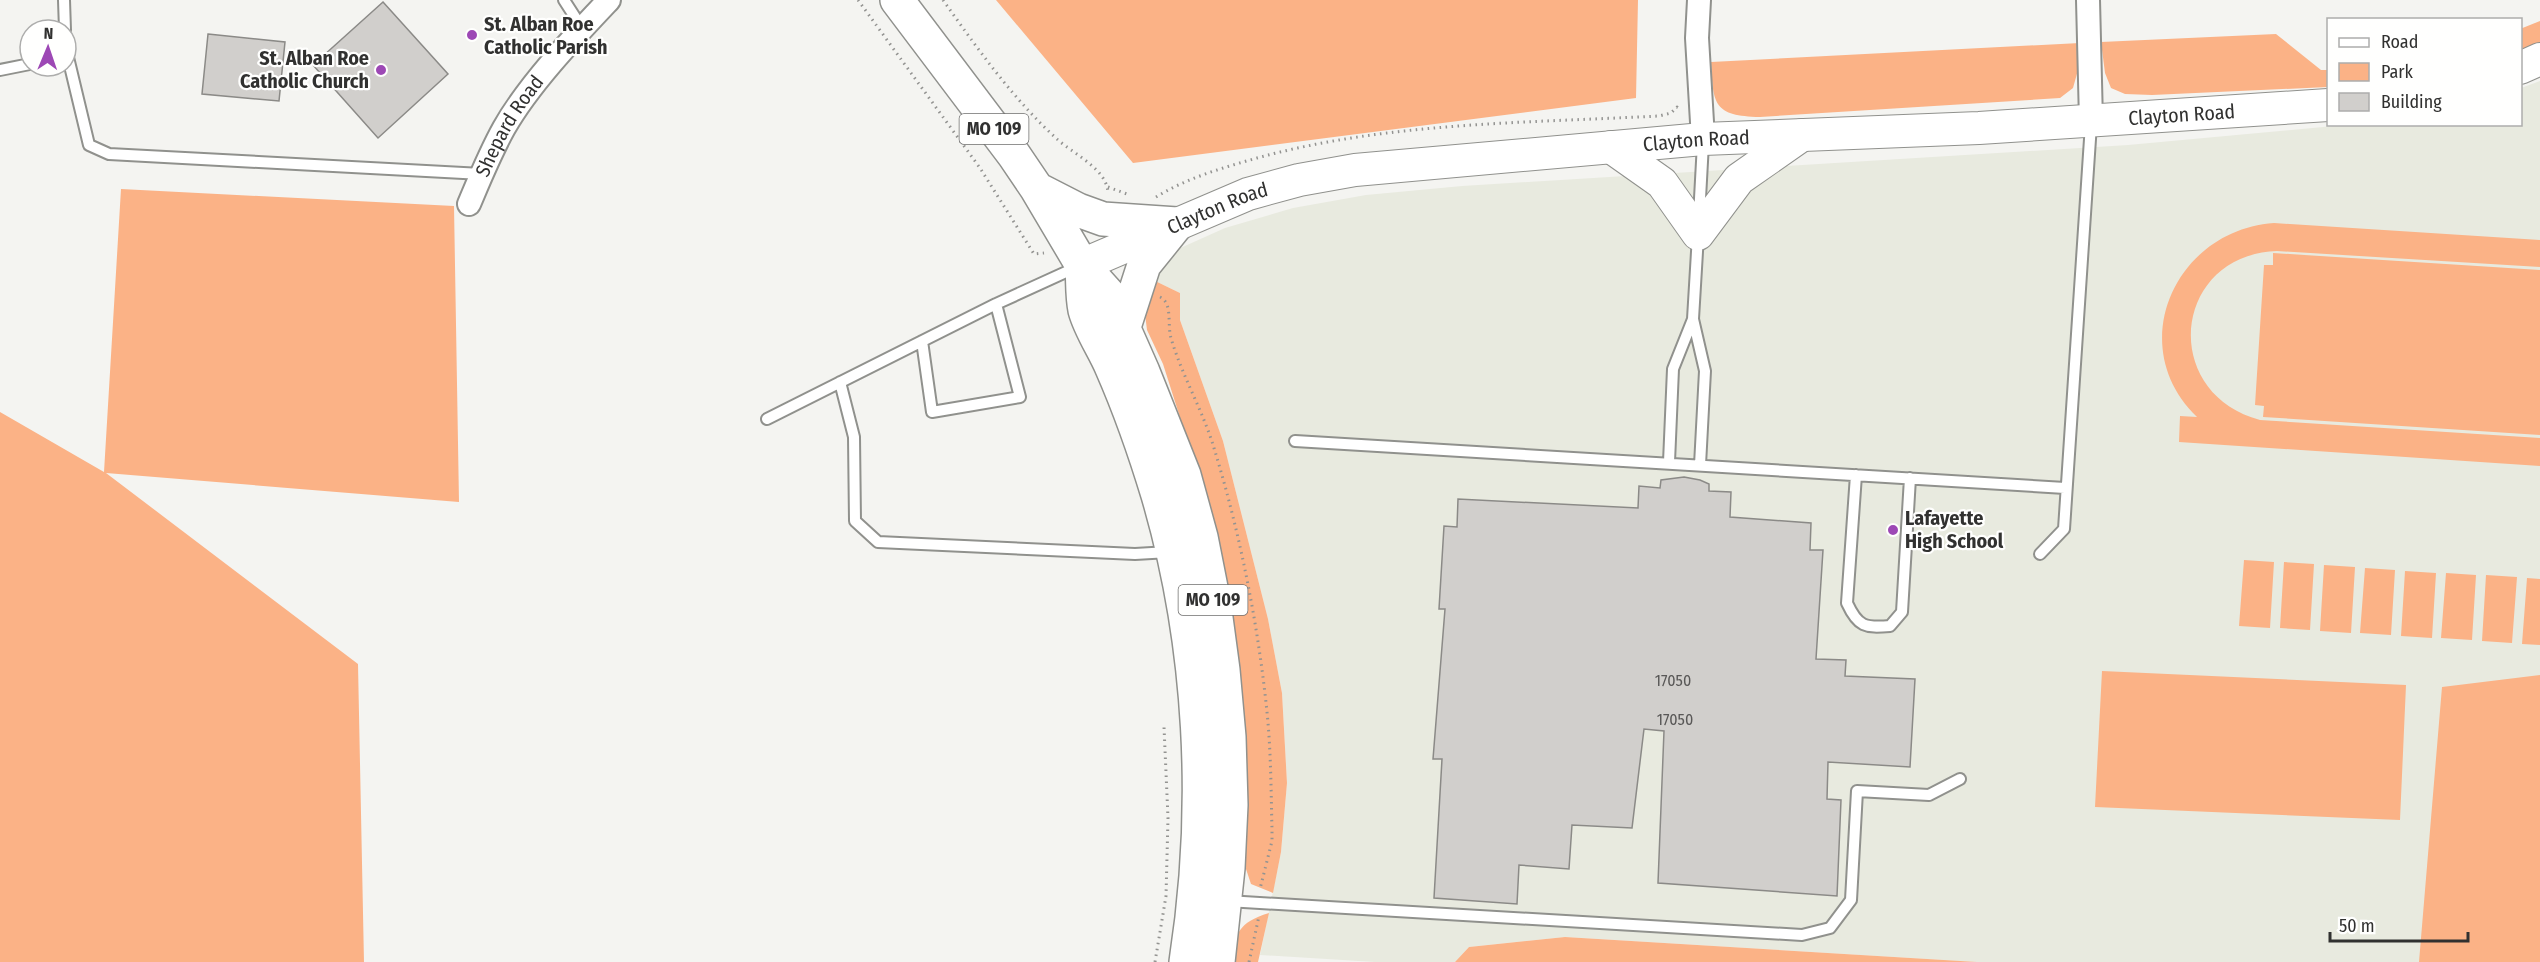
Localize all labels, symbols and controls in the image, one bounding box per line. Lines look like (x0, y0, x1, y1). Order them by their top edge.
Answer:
place label: St. Alban Roe Catholic Parish (484, 12, 608, 59)
north arrow (18, 18, 78, 78)
legend (2327, 18, 2522, 126)
text: N (43, 24, 54, 43)
marker: St. Alban Roe Catholic Parish (465, 28, 479, 42)
text: Road (2381, 31, 2418, 53)
place label: St. Alban Roe Catholic Church (240, 46, 369, 93)
text: Park (2381, 61, 2414, 83)
marker: St. Alban Roe Catholic Church (374, 63, 388, 77)
street label: Shepard Road (470, 70, 548, 180)
text: Building (2381, 91, 2442, 113)
street label: Clayton Road (2127, 99, 2236, 130)
road number: MO 109 (960, 114, 1028, 144)
street label: Clayton Road (1642, 125, 1750, 156)
street label: Clayton Road (1163, 177, 1270, 239)
place label: Lafayette High School (1905, 506, 2004, 553)
marker: Lafayette High School (1886, 523, 1900, 537)
road number: MO 109 (1178, 585, 1248, 615)
house number: 17050 (1655, 671, 1691, 690)
house number: 17050 (1657, 710, 1693, 729)
scale bar (2330, 905, 2468, 943)
text: 50 m (2339, 915, 2375, 937)

